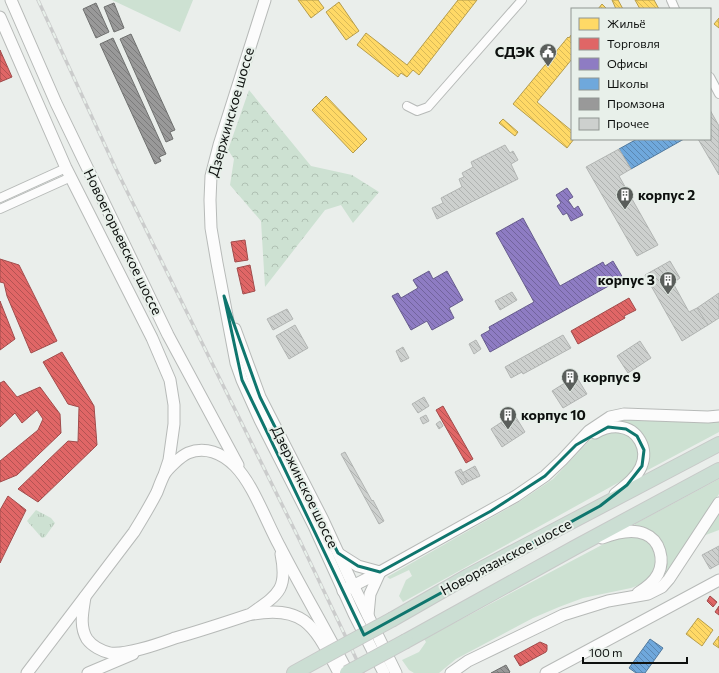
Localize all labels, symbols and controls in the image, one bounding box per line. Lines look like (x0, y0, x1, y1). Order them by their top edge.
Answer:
legend (571, 8, 711, 140)
text: Жильё (607, 16, 646, 30)
text: Торговля (607, 36, 660, 50)
public building icon: СДЭК (538, 42, 558, 67)
place label: СДЭК (495, 43, 535, 60)
street label: Дзержинское шоссе (204, 45, 257, 179)
text: Офисы (607, 56, 648, 70)
text: Школы (607, 76, 648, 90)
text: Промзона (607, 96, 665, 110)
text: Прочее (607, 116, 649, 130)
street label: Новоегорьевское шоссе (81, 166, 166, 318)
building icon: корпус 2 (615, 185, 635, 210)
place label: корпус 2 (638, 186, 695, 203)
building icon: корпус 3 (658, 270, 678, 295)
place label: корпус 3 (598, 271, 655, 288)
building icon: корпус 9 (560, 367, 580, 392)
place label: корпус 9 (583, 368, 641, 385)
building icon: корпус 10 (498, 405, 518, 430)
place label: корпус 10 (521, 406, 586, 423)
street label: Дзержинское шоссе (268, 423, 342, 551)
street label: Новорязанское шоссе (437, 515, 574, 598)
scale bar (583, 639, 687, 665)
text: 100 m (589, 645, 623, 659)

